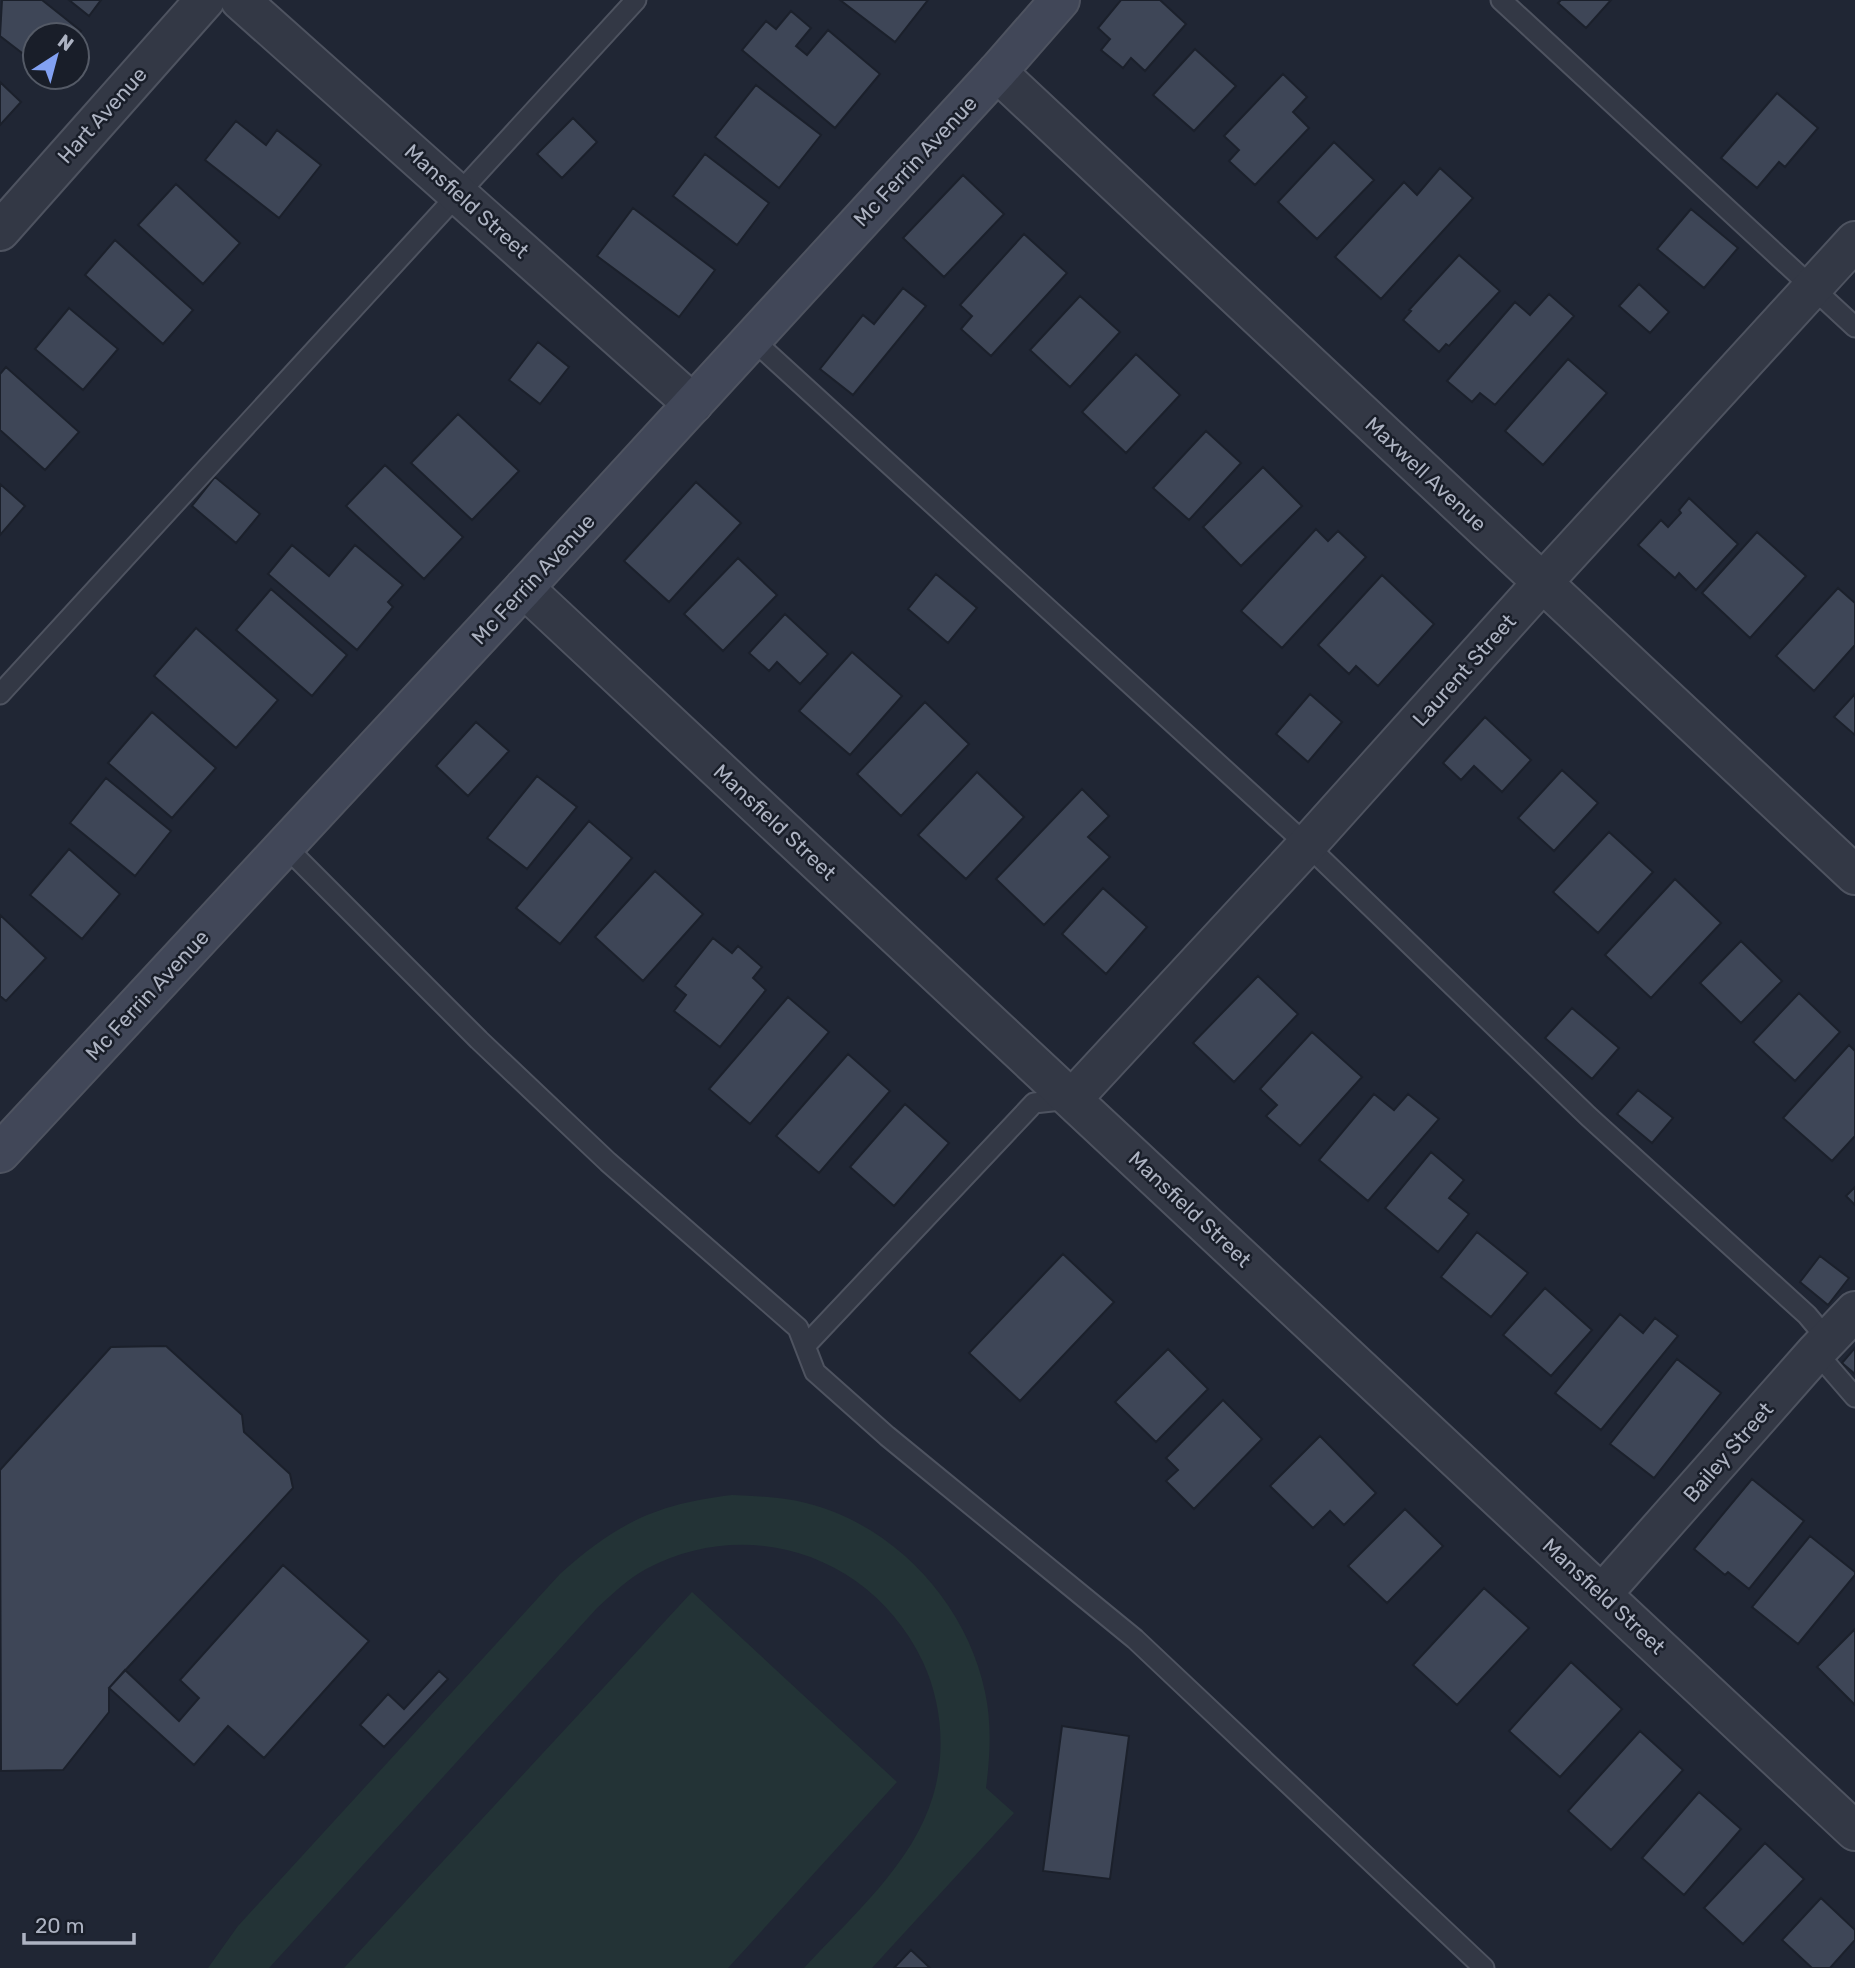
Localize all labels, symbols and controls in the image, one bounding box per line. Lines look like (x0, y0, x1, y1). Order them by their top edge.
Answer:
north arrow (21, 21, 91, 91)
text: N (53, 29, 78, 56)
street label: Hart Avenue (52, 62, 152, 168)
street label: Mc Ferrin Avenue (848, 91, 982, 231)
street label: Mansfield Street (400, 139, 534, 263)
street label: Maxwell Avenue (1360, 412, 1492, 536)
street label: Mc Ferrin Avenue (466, 509, 600, 649)
street label: Laurent Street (1407, 609, 1521, 731)
street label: Mansfield Street (709, 759, 841, 885)
street label: Mc Ferrin Avenue (80, 925, 214, 1065)
street label: Mansfield Street (1124, 1146, 1256, 1272)
street label: Bailey Street (1678, 1397, 1778, 1507)
street label: Mansfield Street (1538, 1533, 1670, 1659)
scale bar (24, 1902, 135, 1946)
text: 20 m (35, 1913, 84, 1938)

